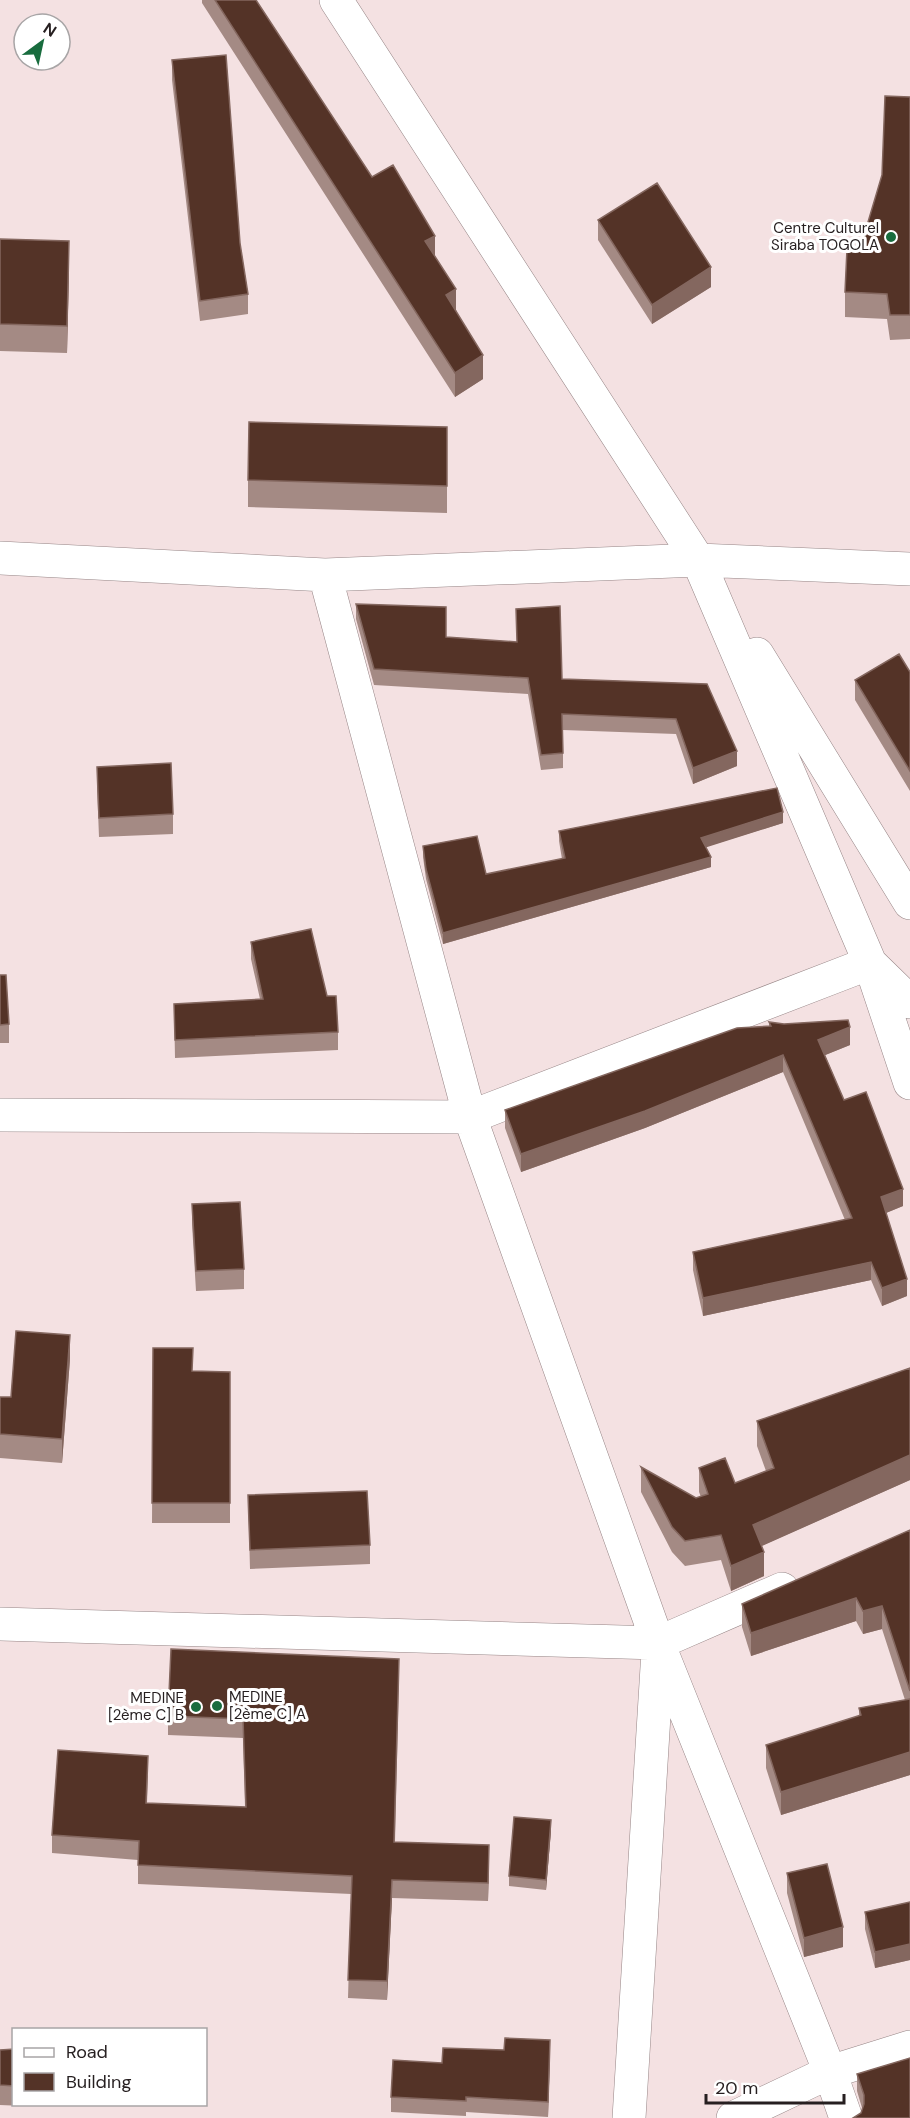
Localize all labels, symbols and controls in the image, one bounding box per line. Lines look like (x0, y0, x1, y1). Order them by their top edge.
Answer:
north arrow (12, 12, 72, 72)
text: N (39, 18, 61, 42)
place label: Centre Culturel Siraba TOGOLA (771, 218, 879, 255)
marker: Centre Culturel Siraba TOGOLA (884, 230, 898, 244)
place label: MEDINE [2ème C] A (229, 1687, 306, 1724)
place label: MEDINE [2ème C] B (108, 1688, 184, 1725)
marker: MEDINE [2ème C] A (210, 1699, 224, 1713)
marker: MEDINE [2ème C] B (189, 1700, 203, 1714)
legend (12, 2028, 207, 2106)
text: Road (66, 2040, 108, 2064)
scale bar (706, 2067, 844, 2105)
text: Building (66, 2070, 131, 2094)
text: 20 m (715, 2076, 758, 2100)

